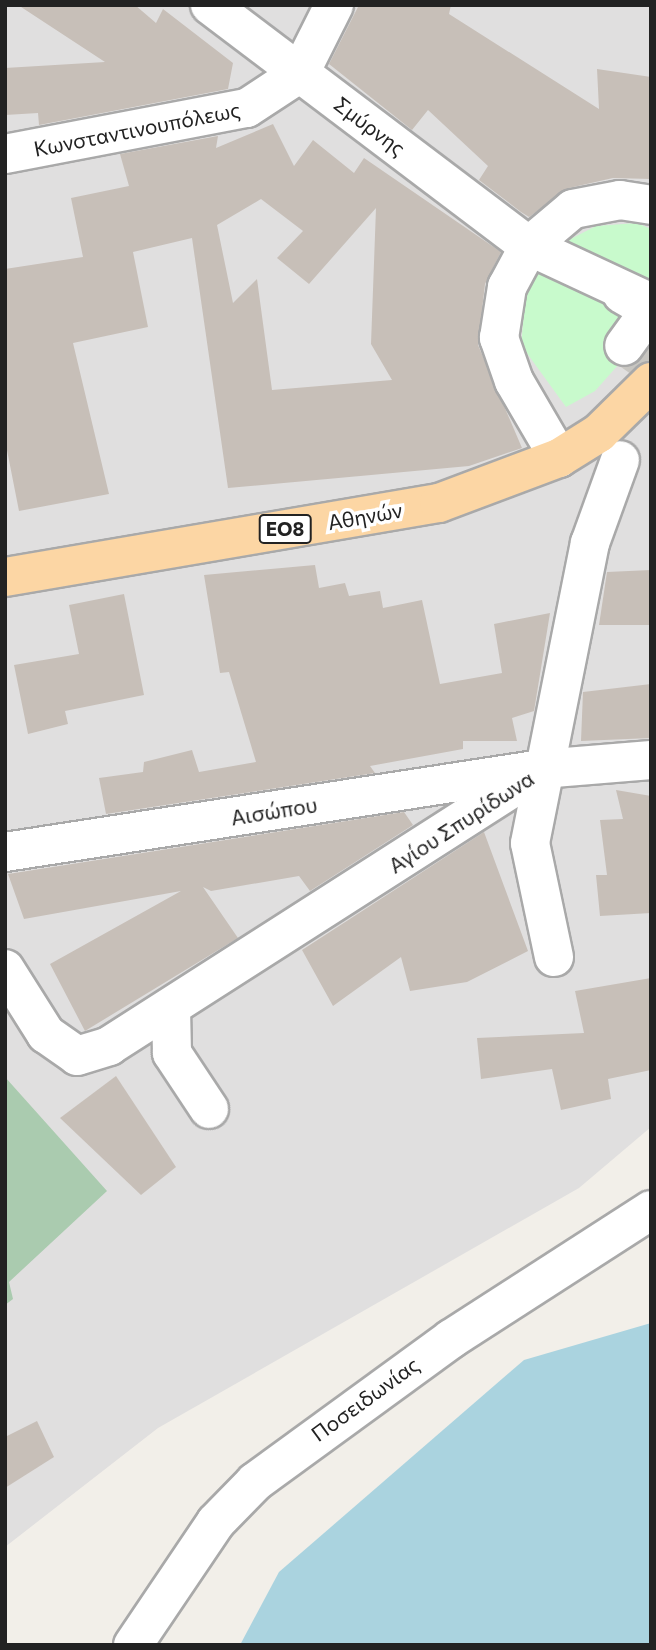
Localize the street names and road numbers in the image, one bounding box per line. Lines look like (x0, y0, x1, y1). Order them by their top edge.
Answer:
street label: Σμύρνης (330, 91, 410, 161)
street label: Κωνσταντινουπόλεως (32, 97, 242, 161)
street label: Αθηνών (326, 497, 404, 535)
road number: ΕΟ8 (257, 514, 313, 544)
street label: Αγίου Σπυρίδωνα (384, 766, 538, 878)
street label: Αισώπου (229, 792, 319, 830)
street label: Ποσειδωνίας (306, 1352, 424, 1446)

